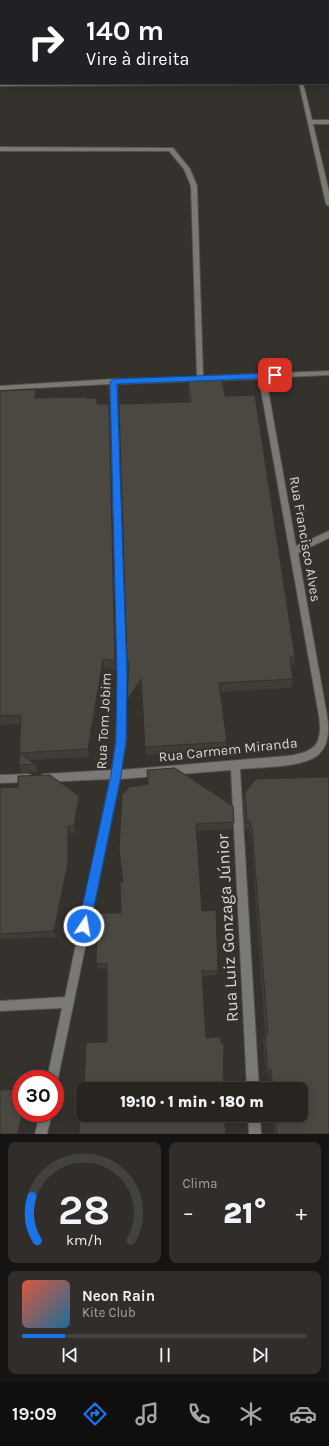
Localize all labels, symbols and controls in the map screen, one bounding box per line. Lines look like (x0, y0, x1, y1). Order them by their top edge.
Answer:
text: 140 m (86, 14, 164, 47)
icon: right (20, 16, 72, 68)
text: Vire à direita (86, 48, 190, 70)
pin (258, 358, 292, 392)
icon: arrive (264, 364, 286, 386)
street label: Rua Francisco Alves (286, 475, 324, 603)
street label: Rua Tom Jobim (93, 672, 115, 770)
street label: Rua Carmem Miranda (158, 734, 298, 766)
street label: Rua Luiz Gonzaga Júnior (212, 833, 242, 1023)
position arrow (63, 905, 105, 947)
speed limit sign: 30 (12, 1070, 64, 1122)
text: 19:10 · 1 min · 180 m (120, 1093, 264, 1111)
text: Clima (183, 1176, 217, 1191)
text: 28 (58, 1185, 110, 1233)
text: 21° (223, 1195, 267, 1231)
text: − (183, 1200, 194, 1226)
text: + (295, 1200, 307, 1226)
text: km/h (66, 1231, 102, 1248)
text: Neon Rain (82, 1287, 155, 1305)
text: Kite Club (82, 1305, 136, 1320)
icon: previous (59, 1344, 81, 1366)
icon: pause (154, 1344, 176, 1366)
icon: next (249, 1344, 271, 1366)
icon: directions (81, 1400, 109, 1428)
icon: music (133, 1400, 161, 1428)
icon: phone (185, 1400, 213, 1428)
icon: climate (237, 1400, 265, 1428)
icon: car (289, 1400, 317, 1428)
text: 19:09 (12, 1403, 57, 1425)

